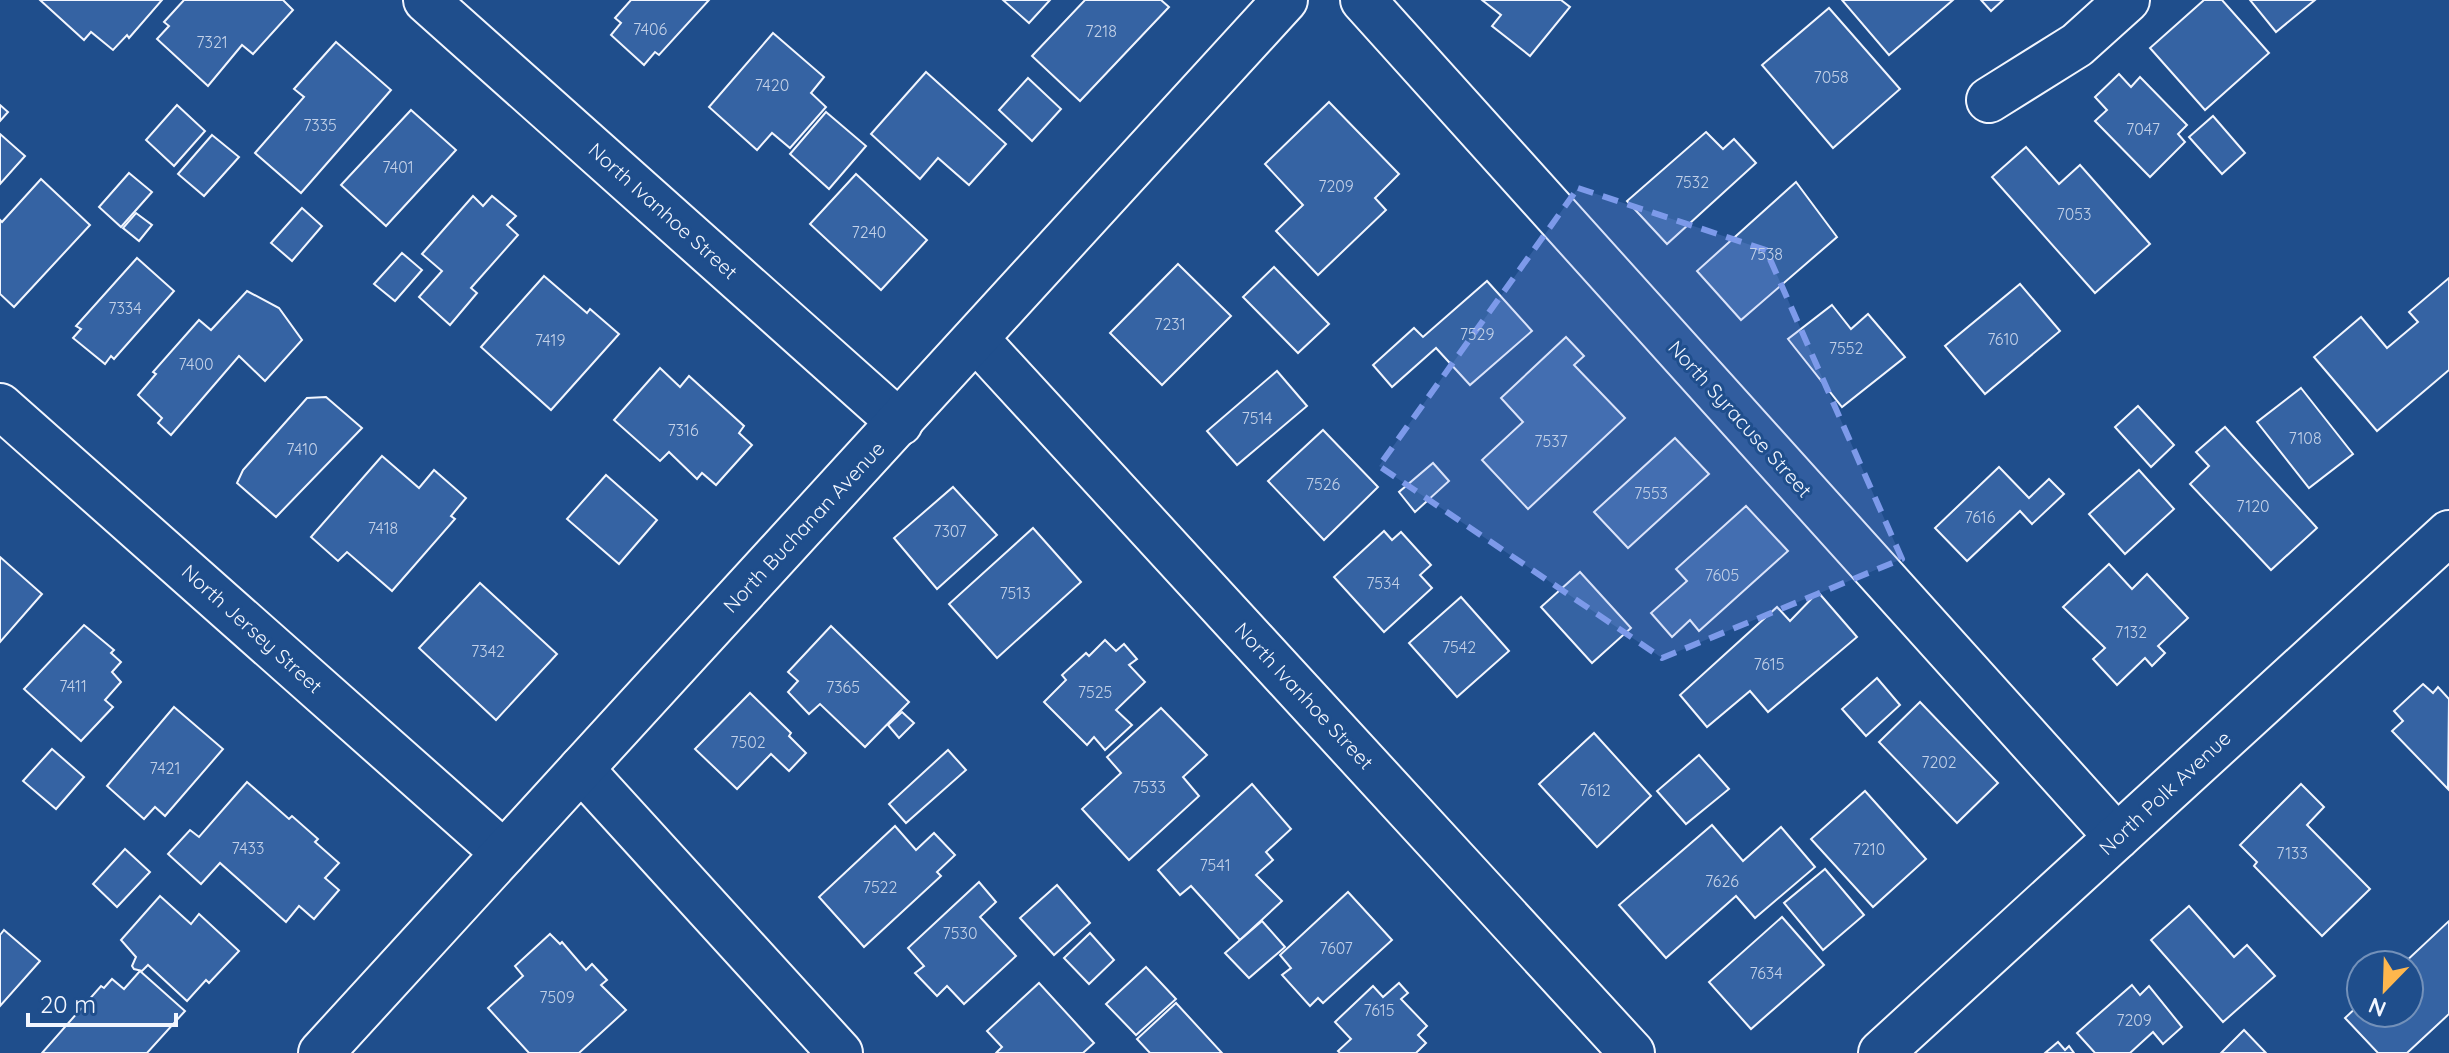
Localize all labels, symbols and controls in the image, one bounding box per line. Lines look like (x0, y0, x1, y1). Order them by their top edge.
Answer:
house number: 7406 (633, 19, 667, 39)
house number: 7218 (1085, 21, 1117, 41)
house number: 7321 (196, 32, 228, 52)
house number: 7058 (1813, 67, 1849, 87)
house number: 7420 (755, 75, 789, 95)
house number: 7335 (303, 115, 337, 135)
house number: 7047 (2126, 119, 2160, 139)
street label: North Ivanhoe Street (584, 137, 743, 284)
house number: 7401 (382, 157, 414, 177)
house number: 7532 (1675, 172, 1709, 192)
house number: 7209 (1318, 176, 1354, 196)
house number: 7053 (2057, 204, 2091, 224)
house number: 7240 (852, 222, 886, 242)
house number: 7538 (1749, 244, 1783, 264)
house number: 7334 (108, 298, 142, 318)
house number: 7231 (1154, 314, 1186, 334)
house number: 7529 (1460, 324, 1494, 344)
house number: 7610 (1987, 329, 2019, 349)
house number: 7419 (535, 330, 565, 350)
street label: North Syracuse Street (1663, 335, 1818, 502)
house number: 7552 (1829, 338, 1863, 358)
house number: 7400 (178, 354, 214, 374)
house number: 7514 (1241, 408, 1273, 428)
house number: 7316 (667, 420, 699, 440)
house number: 7108 (2288, 428, 2322, 448)
house number: 7537 (1534, 431, 1568, 451)
street label: North Buchanan Avenue (718, 436, 890, 618)
house number: 7410 (286, 439, 318, 459)
house number: 7526 (1306, 474, 1341, 494)
house number: 7553 (1634, 483, 1668, 503)
house number: 7120 (2236, 496, 2270, 516)
house number: 7616 (1965, 507, 1996, 527)
house number: 7418 (368, 518, 398, 538)
house number: 7307 (933, 521, 967, 541)
street label: North Jersey Street (177, 559, 328, 698)
house number: 7605 (1705, 565, 1739, 585)
house number: 7534 (1366, 573, 1400, 593)
house number: 7513 (999, 583, 1031, 603)
street label: North Ivanhoe Street (1230, 617, 1379, 775)
house number: 7132 (2115, 622, 2147, 642)
house number: 7542 (1442, 637, 1476, 657)
house number: 7342 (471, 641, 505, 661)
house number: 7615 (1754, 654, 1784, 674)
house number: 7411 (59, 676, 87, 696)
house number: 7365 (826, 677, 860, 697)
house number: 7525 (1078, 682, 1112, 702)
street label: North Polk Avenue (2094, 725, 2236, 860)
house number: 7502 (730, 732, 766, 752)
house number: 7202 (1921, 752, 1957, 772)
house number: 7421 (150, 758, 180, 778)
house number: 7533 (1132, 777, 1166, 797)
house number: 7612 (1579, 780, 1611, 800)
house number: 7433 (232, 838, 264, 858)
house number: 7210 (1853, 839, 1885, 859)
house number: 7133 (2276, 843, 2308, 863)
house number: 7541 (1199, 855, 1231, 875)
house number: 7626 (1705, 871, 1739, 891)
house number: 7522 (863, 877, 897, 897)
house number: 7530 (943, 923, 977, 943)
house number: 7607 (1319, 938, 1353, 958)
north arrow (2345, 949, 2425, 1029)
house number: 7634 (1749, 963, 1783, 983)
scale bar (28, 977, 176, 1027)
house number: 7509 (539, 987, 575, 1007)
text: 20 m (40, 989, 96, 1019)
text: N (2364, 991, 2390, 1023)
house number: 7615 (1364, 1000, 1394, 1020)
house number: 7209 (2116, 1010, 2152, 1030)

